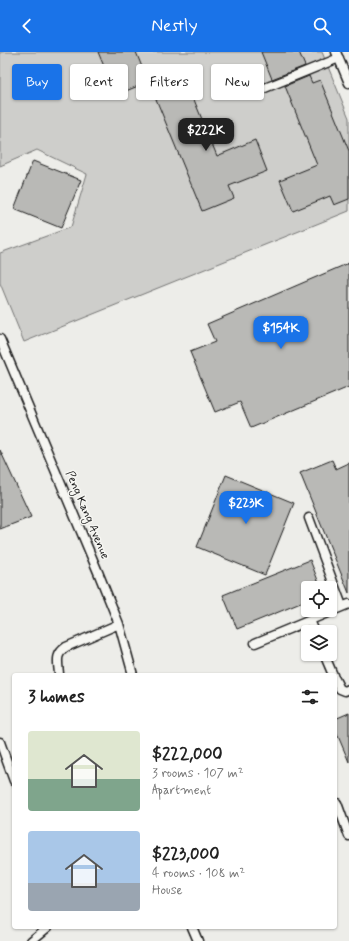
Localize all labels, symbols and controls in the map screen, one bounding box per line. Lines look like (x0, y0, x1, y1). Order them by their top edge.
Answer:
text: Nestly (151, 14, 198, 38)
icon: back (16, 15, 38, 37)
icon: search (311, 15, 333, 37)
chip: Buy (12, 64, 62, 100)
chip: Rent (70, 64, 128, 100)
chip: Filters (136, 64, 203, 100)
chip: New (211, 64, 264, 100)
pin: $222K (178, 118, 234, 152)
text: $222K (187, 122, 225, 139)
pin: $154K (253, 316, 309, 350)
text: $154K (262, 320, 300, 337)
street label: Peng Kang Avenue (61, 468, 113, 562)
pin: $223K (218, 491, 274, 525)
text: $223K (228, 495, 264, 512)
map controls (301, 581, 337, 661)
button: locate (301, 581, 337, 617)
button: layers (301, 625, 337, 661)
text: 3 homes (28, 686, 85, 708)
icon: filters (299, 686, 321, 708)
text: $222,000 (152, 743, 223, 765)
icon: home (60, 747, 108, 795)
text: 3 rooms · 107 m² (152, 765, 244, 782)
text: Apartment (152, 782, 211, 799)
text: $223,000 (152, 843, 219, 865)
icon: home (60, 847, 108, 895)
text: 4 rooms · 108 m² (152, 865, 245, 882)
text: House (152, 882, 183, 899)

